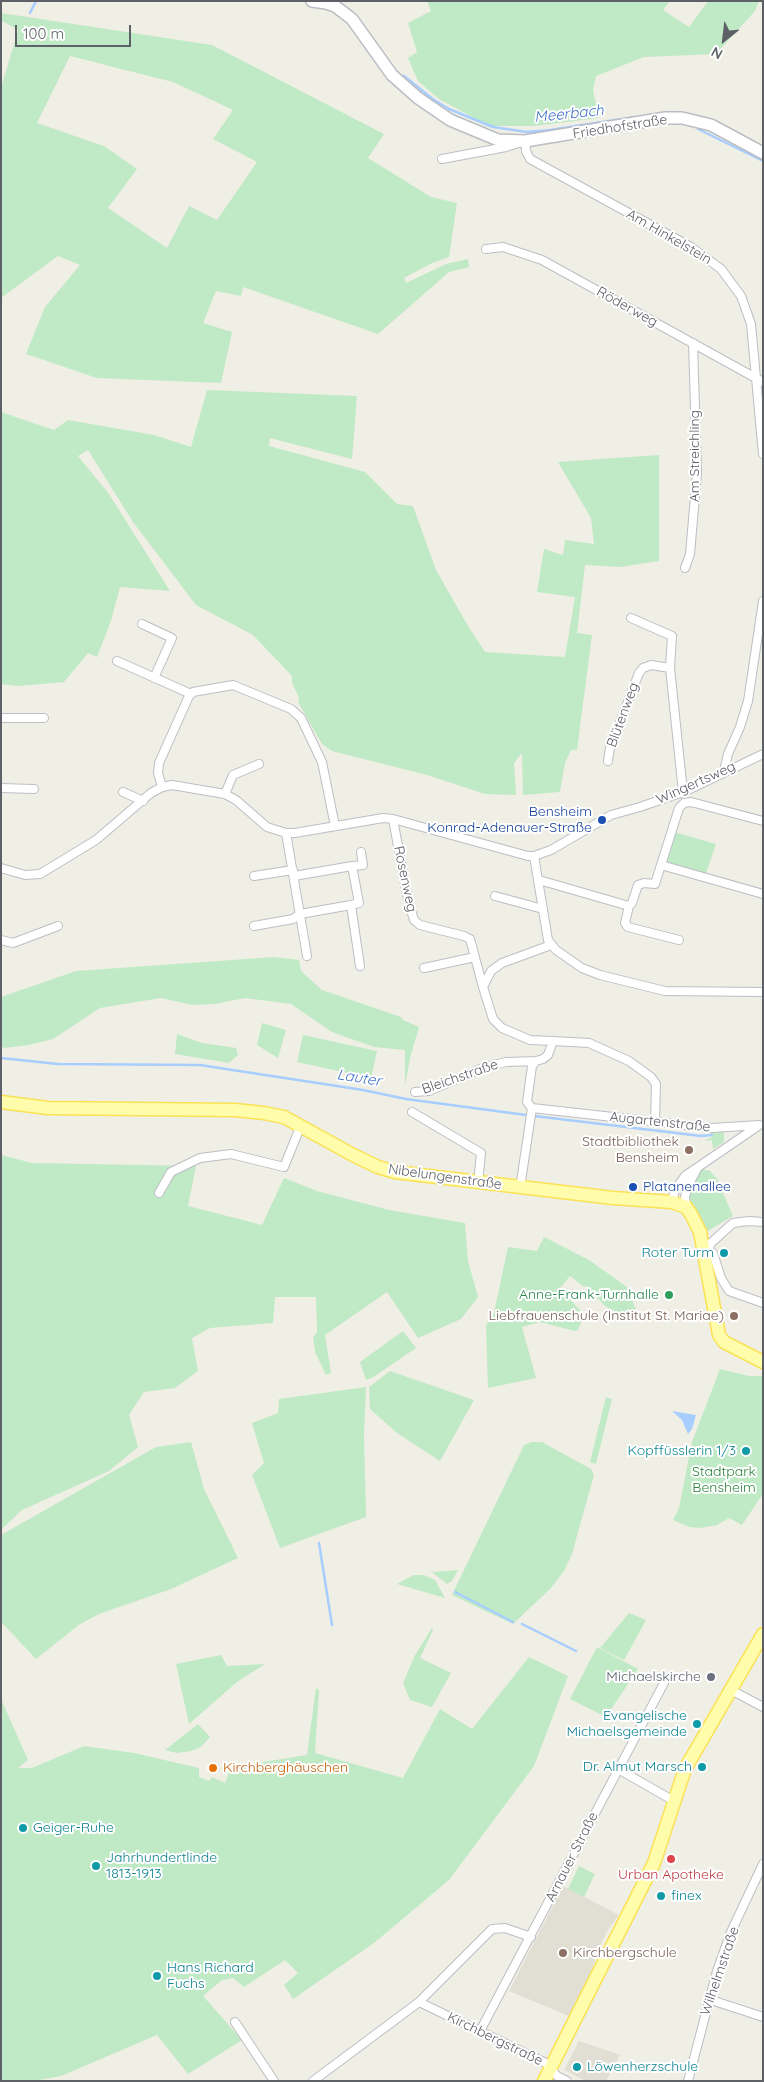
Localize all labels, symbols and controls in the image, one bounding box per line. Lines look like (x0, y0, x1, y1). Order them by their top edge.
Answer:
scale bar (18, 15, 134, 47)
north arrow (699, 15, 749, 65)
text: 100 m (23, 24, 64, 43)
text: N (708, 43, 726, 63)
water label: Meerbach (533, 101, 605, 127)
street label: Friedhofstraße (572, 111, 668, 143)
street label: Am Hinkelstein (624, 206, 714, 268)
street label: Röderweg (593, 283, 661, 331)
street label: Am Streichling (687, 410, 703, 502)
street label: Blütenweg (603, 680, 643, 750)
street label: Wingertsweg (654, 758, 738, 808)
place label: Bensheim Konrad-Adenauer-Straße (427, 804, 592, 836)
marker: Bensheim Konrad-Adenauer-Straße (596, 814, 608, 826)
street label: Rosenweg (390, 844, 420, 914)
street label: Bleichstraße (420, 1056, 500, 1098)
water label: Lauter (336, 1066, 382, 1090)
street label: Augartenstraße (609, 1108, 711, 1136)
place label: Stadtbibliothek Bensheim (582, 1134, 679, 1166)
marker: Stadtbibliothek Bensheim (683, 1144, 695, 1156)
street label: Nibelungenstraße (387, 1161, 503, 1193)
place label: Platanenallee (643, 1179, 731, 1195)
marker: Platanenallee (627, 1181, 639, 1193)
place label: Roter Turm (642, 1245, 714, 1261)
marker: Roter Turm (718, 1247, 730, 1259)
place label: Anne-Frank-Turnhalle (519, 1287, 659, 1303)
marker: Anne-Frank-Turnhalle (663, 1289, 675, 1301)
place label: Liebfrauenschule (Institut St. Mariae) (489, 1308, 724, 1324)
marker: Liebfrauenschule (Institut St. Mariae) (728, 1310, 740, 1322)
place label: Kopffüsslerin 1/3 (628, 1443, 736, 1459)
marker: Kopffüsslerin 1/3 (740, 1445, 752, 1457)
park label: Stadtpark Bensheim (692, 1464, 756, 1496)
place label: Michaelskirche (606, 1669, 701, 1685)
marker: Michaelskirche (705, 1671, 717, 1683)
place label: Evangelische Michaelsgemeinde (567, 1708, 687, 1740)
marker: Evangelische Michaelsgemeinde (691, 1718, 703, 1730)
place label: Dr. Almut Marsch (583, 1759, 692, 1775)
place label: Kirchberghäuschen (223, 1760, 348, 1776)
marker: Dr. Almut Marsch (696, 1761, 708, 1773)
marker: Kirchberghäuschen (207, 1762, 219, 1774)
street label: Arnauer Straße (542, 1809, 602, 1905)
place label: Geiger-Ruhe (33, 1820, 114, 1836)
marker: Geiger-Ruhe (17, 1822, 29, 1834)
place label: Jahrhundertlinde 1813-1913 (106, 1850, 217, 1882)
marker: Urban Apotheke (665, 1853, 677, 1865)
marker: Jahrhundertlinde 1813-1913 (90, 1860, 102, 1872)
place label: Urban Apotheke (618, 1867, 724, 1883)
place label: finex (671, 1888, 702, 1904)
marker: finex (655, 1890, 667, 1902)
street label: Wilhelmstraße (697, 1924, 743, 2018)
place label: Kirchbergschule (573, 1945, 677, 1961)
marker: Kirchbergschule (557, 1947, 569, 1959)
place label: Hans Richard Fuchs (167, 1960, 254, 1992)
marker: Hans Richard Fuchs (151, 1970, 163, 1982)
street label: Kirchbergstraße (444, 2009, 546, 2069)
place label: Löwenherzschule (587, 2059, 698, 2075)
marker: Löwenherzschule (571, 2061, 583, 2073)

